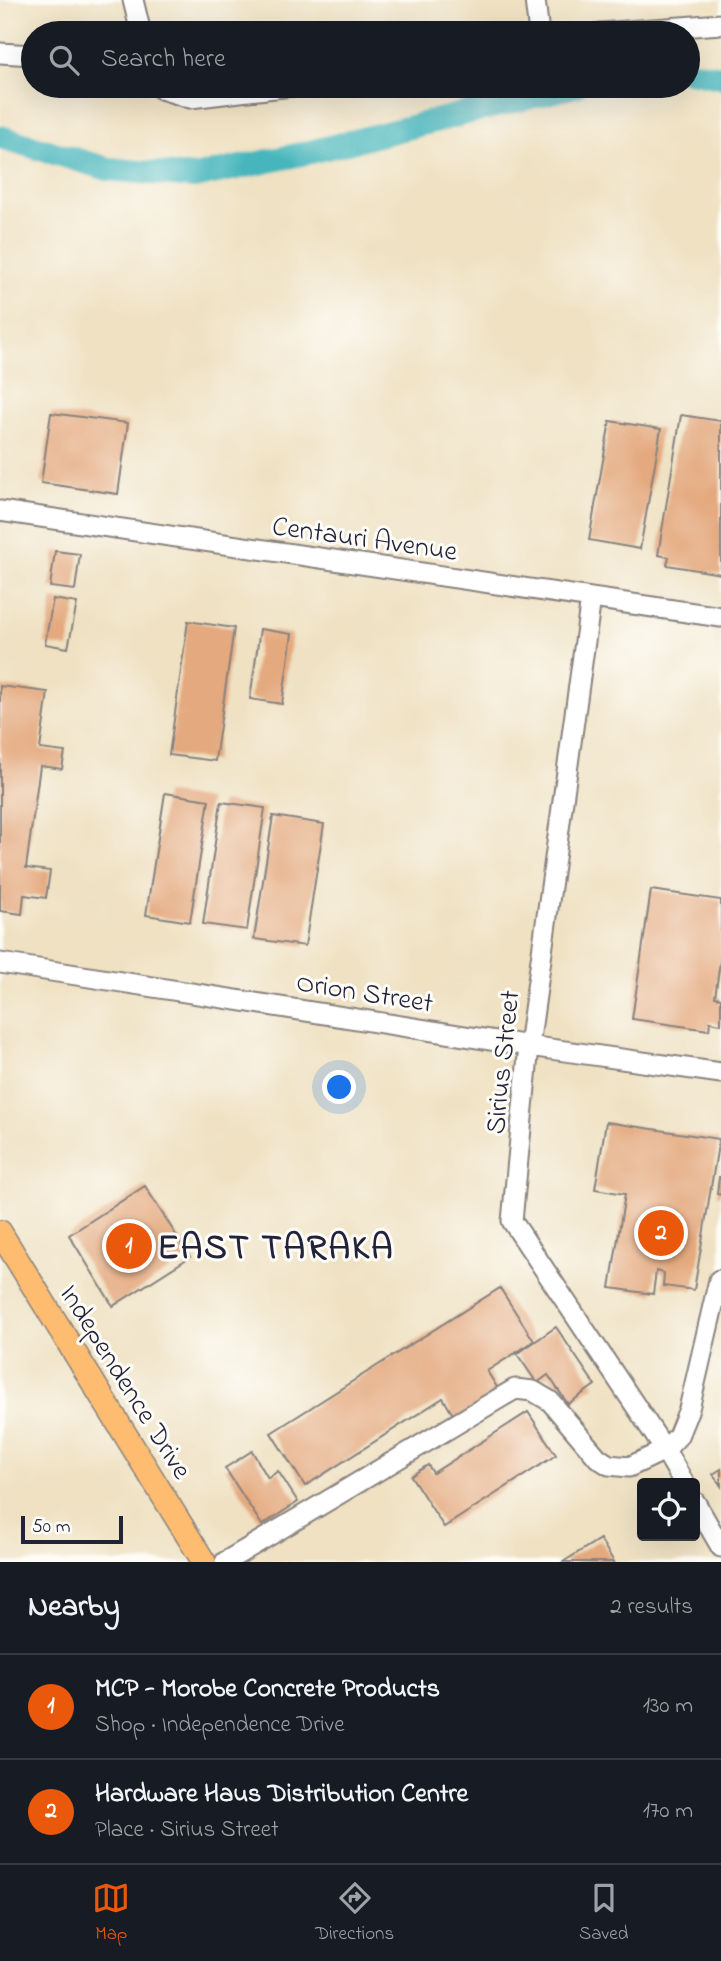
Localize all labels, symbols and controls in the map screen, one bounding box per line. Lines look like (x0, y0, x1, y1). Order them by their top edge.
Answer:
search box (21, 21, 700, 98)
icon: search (45, 41, 83, 79)
text: Search here (101, 41, 226, 79)
street label: Centauri Avenue (269, 507, 460, 574)
street label: Orion Street (293, 963, 436, 1026)
street label: Sirius Street (477, 988, 532, 1136)
your location (322, 1070, 356, 1104)
pin: 2 (638, 1207, 684, 1259)
pin: 1 (106, 1220, 152, 1272)
district label: EAST TARAKA (157, 1224, 395, 1275)
street label: Independence Drive (48, 1278, 201, 1489)
map controls (637, 1478, 700, 1541)
button: locate (637, 1478, 700, 1541)
scale bar (21, 1513, 122, 1545)
text: 50 m (32, 1514, 71, 1541)
text: Nearby (28, 1586, 120, 1630)
text: 2 results (610, 1591, 693, 1624)
text: MCP - Morobe Concrete Products (95, 1671, 440, 1709)
text: 1 (47, 1690, 55, 1723)
text: 130 m (643, 1690, 693, 1723)
text: Shop · Independence Drive (95, 1709, 345, 1742)
text: Hardware Haus Distribution Centre (95, 1776, 468, 1814)
text: 2 (45, 1795, 57, 1828)
text: 170 m (643, 1795, 693, 1828)
text: Place · Sirius Street (95, 1814, 279, 1847)
tab: Map (92, 1879, 130, 1948)
tab: Directions (315, 1879, 394, 1948)
tab: Saved (579, 1879, 629, 1948)

